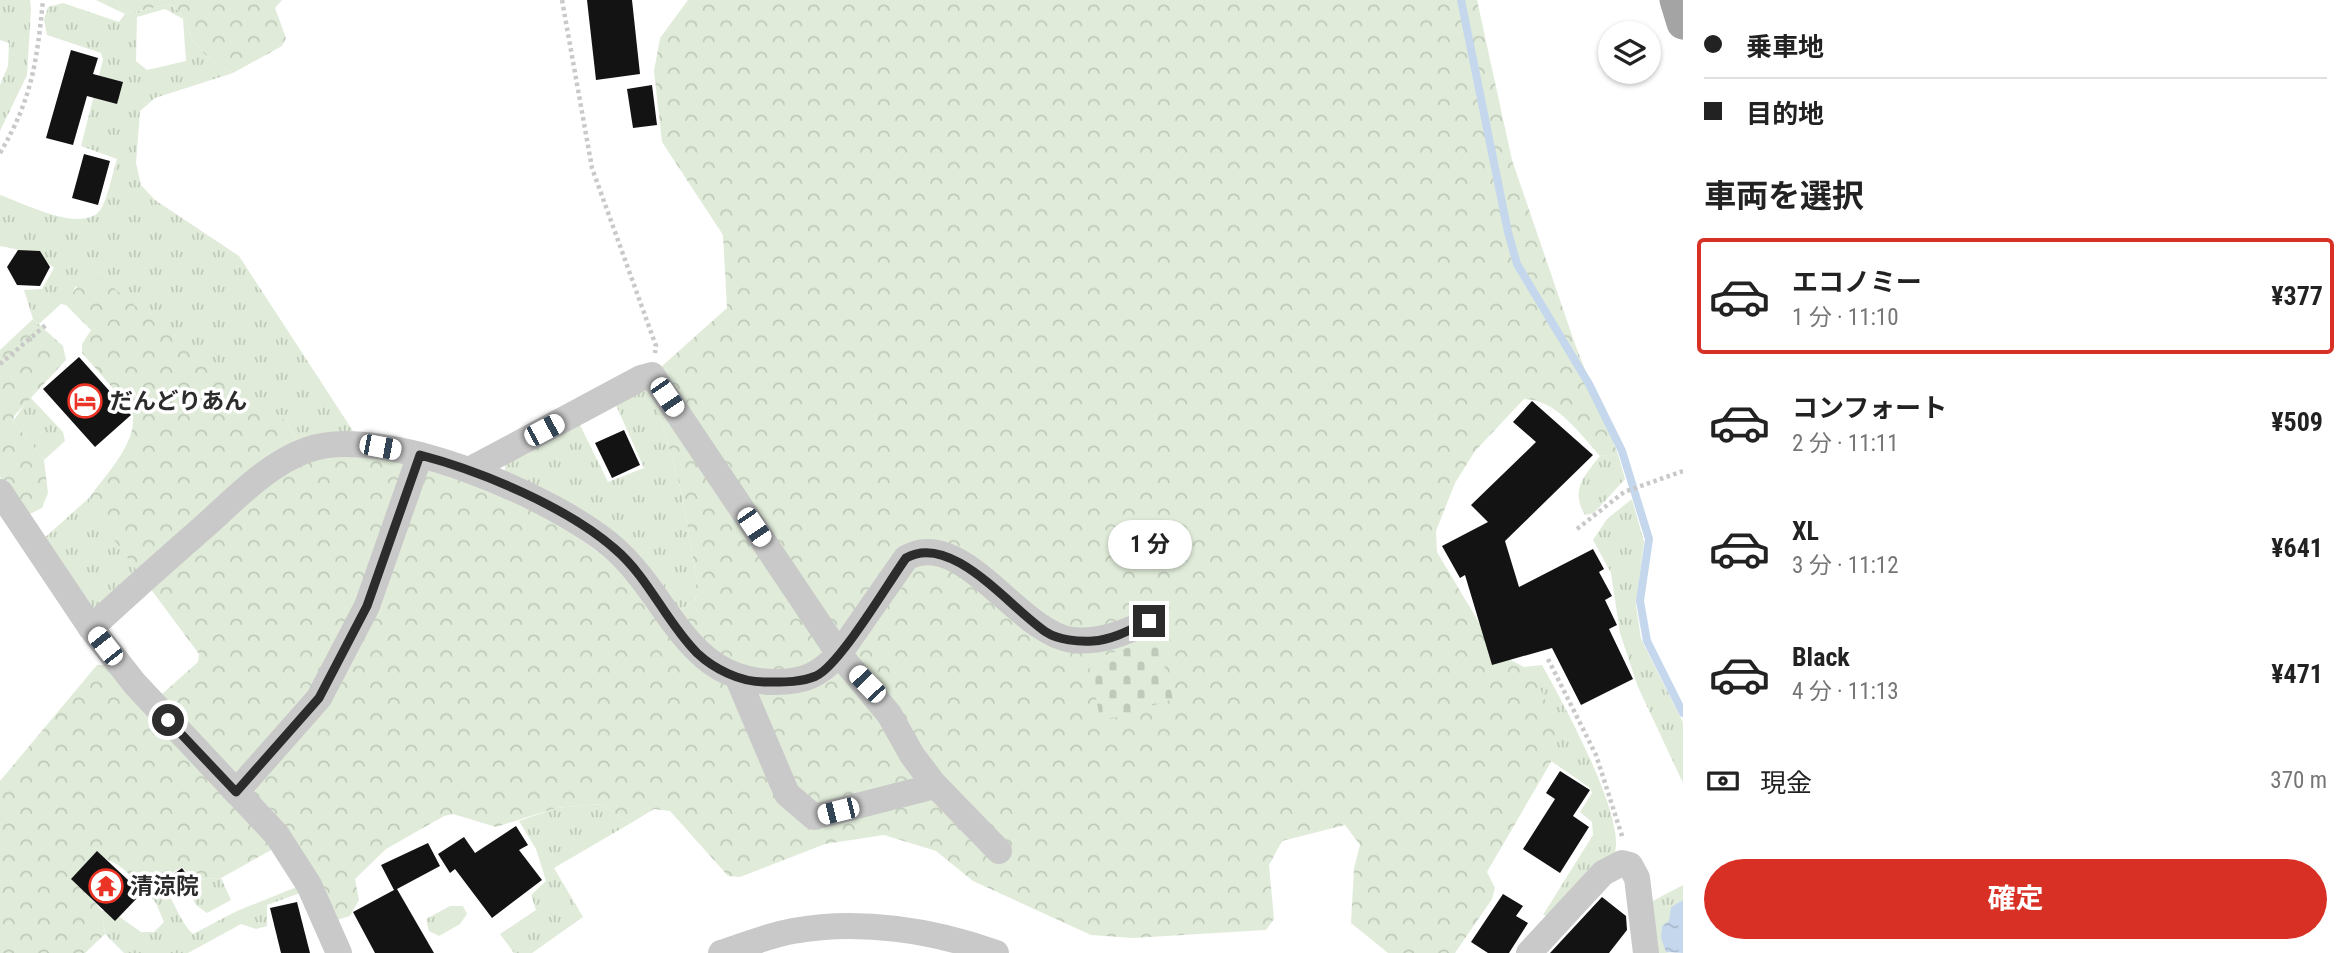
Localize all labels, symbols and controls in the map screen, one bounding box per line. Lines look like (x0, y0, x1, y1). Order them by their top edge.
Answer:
map controls (1598, 21, 1661, 84)
button: layers (1598, 21, 1661, 84)
text: 乗車地 (1746, 32, 1824, 62)
text: 目的地 (1746, 99, 1824, 129)
text: 車両を選択 (1704, 177, 1864, 215)
icon: car (1708, 265, 1771, 328)
text: エコノミー (1792, 267, 1922, 297)
text: ¥377 (2271, 281, 2323, 311)
text: 1 分 · 11:10 (1792, 304, 1899, 331)
car (647, 374, 688, 420)
hotel icon: だんどりあん (66, 382, 104, 420)
place label: だんどりあん (110, 388, 247, 415)
icon: car (1708, 391, 1771, 454)
text: コンフォート (1792, 393, 1947, 423)
text: ¥509 (2271, 407, 2323, 437)
car (521, 411, 568, 449)
text: 2 分 · 11:11 (1792, 430, 1899, 457)
car (358, 433, 403, 461)
car (734, 504, 775, 550)
text: XL (1792, 516, 1819, 546)
icon: car (1708, 517, 1771, 580)
callout: 1 分 (1107, 520, 1191, 568)
text: 1 分 (1130, 531, 1170, 558)
text: ¥641 (2271, 533, 2323, 563)
text: 3 分 · 11:12 (1792, 552, 1899, 579)
route end (1133, 605, 1165, 637)
car (84, 623, 127, 669)
text: Black (1792, 642, 1850, 672)
icon: car (1708, 643, 1771, 706)
text: ¥471 (2271, 659, 2323, 689)
car (845, 662, 890, 706)
text: 4 分 · 11:13 (1792, 678, 1899, 705)
route start (152, 704, 184, 736)
icon: cash (1704, 762, 1742, 800)
text: 370 m (2270, 767, 2327, 794)
text: 現金 (1760, 768, 1812, 798)
car (816, 796, 861, 826)
button: 確定 (1704, 859, 2327, 939)
temple icon: 清涼院 (87, 867, 125, 905)
place label: 清涼院 (130, 873, 199, 900)

